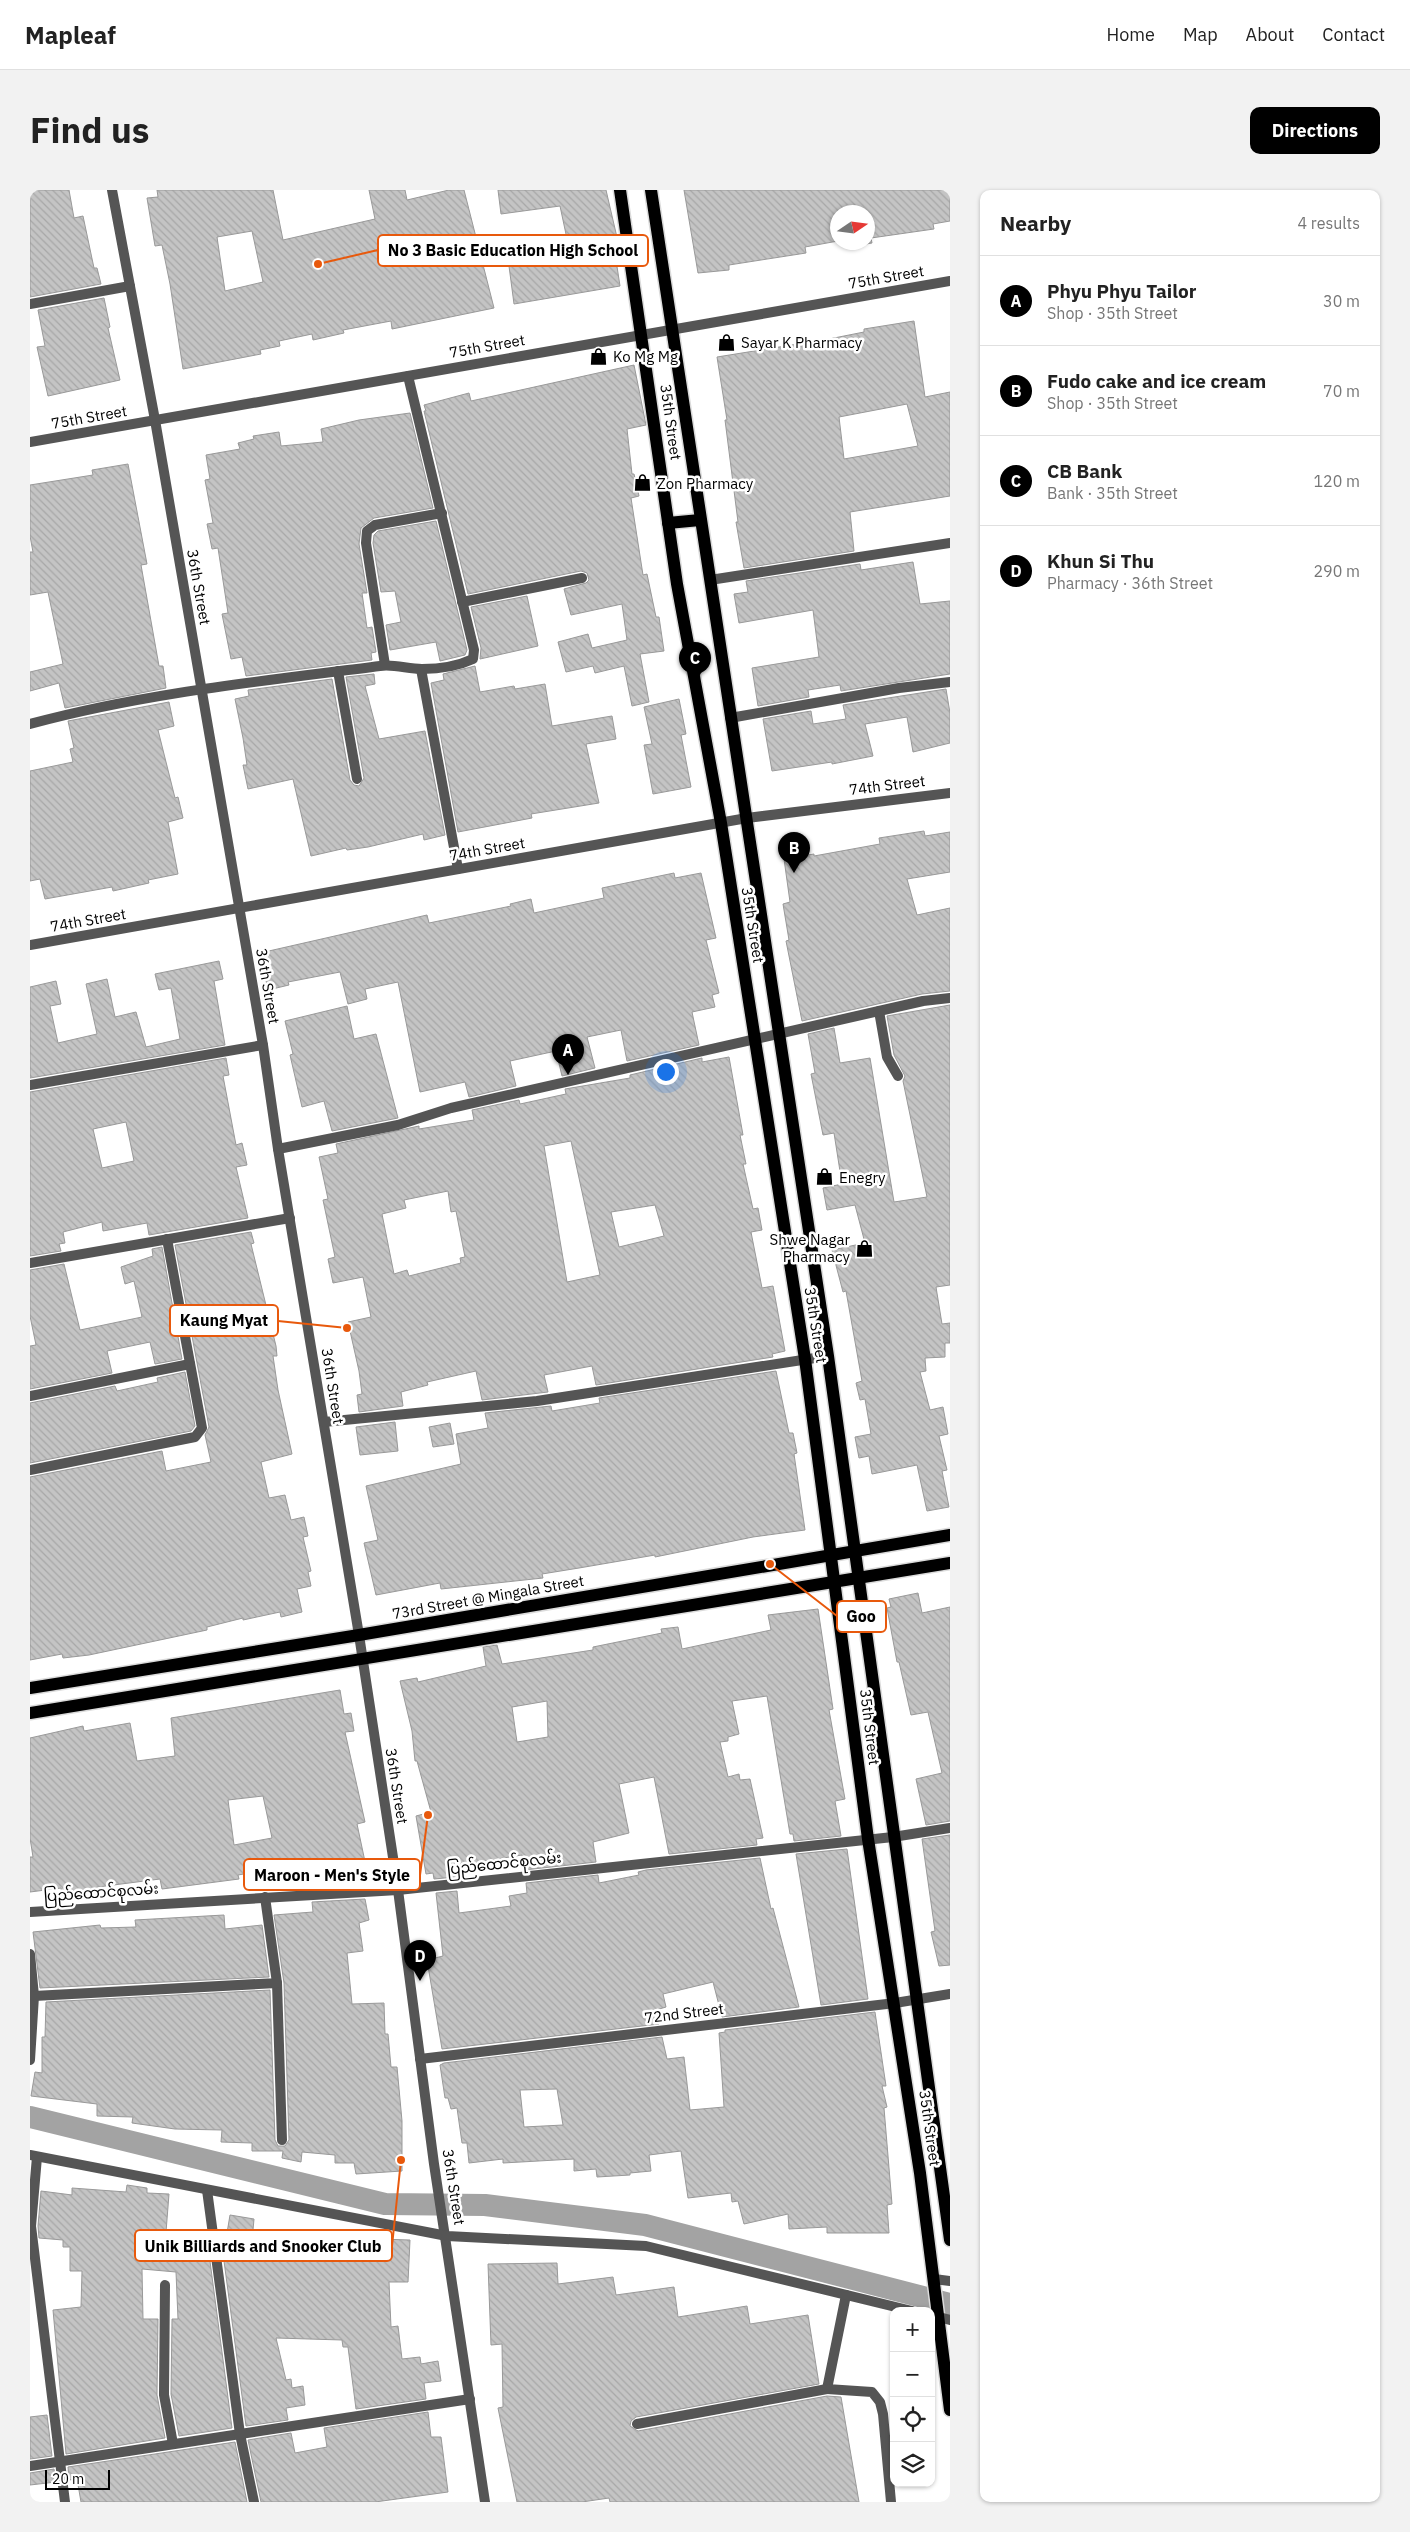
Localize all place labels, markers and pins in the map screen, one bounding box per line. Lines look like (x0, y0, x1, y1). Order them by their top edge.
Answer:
callout: No 3 Basic Education High School (378, 235, 648, 266)
shop icon: Sayar K Pharmacy (717, 332, 737, 352)
place label: Sayar K Pharmacy (741, 333, 863, 352)
shop icon: Ko Mg Mg (589, 346, 609, 366)
place label: Ko Mg Mg (613, 347, 678, 366)
shop icon: Zon Pharmacy (633, 473, 653, 493)
place label: Zon Pharmacy (657, 474, 754, 493)
pin: C (679, 642, 711, 683)
pin: B (778, 832, 810, 873)
pin: A (552, 1034, 584, 1075)
shop icon: Enegry (815, 1167, 835, 1187)
place label: Enegry (839, 1168, 886, 1187)
place label: Shwe Nagar Pharmacy (770, 1230, 851, 1266)
shop icon: Shwe Nagar Pharmacy (854, 1238, 874, 1258)
callout: Kaung Myat (170, 1305, 278, 1336)
callout: Goo (837, 1601, 886, 1632)
callout: Maroon - Men's Style (244, 1859, 420, 1890)
pin: D (404, 1940, 436, 1981)
callout: Unik Billiards and Snooker Club (135, 2230, 392, 2261)

